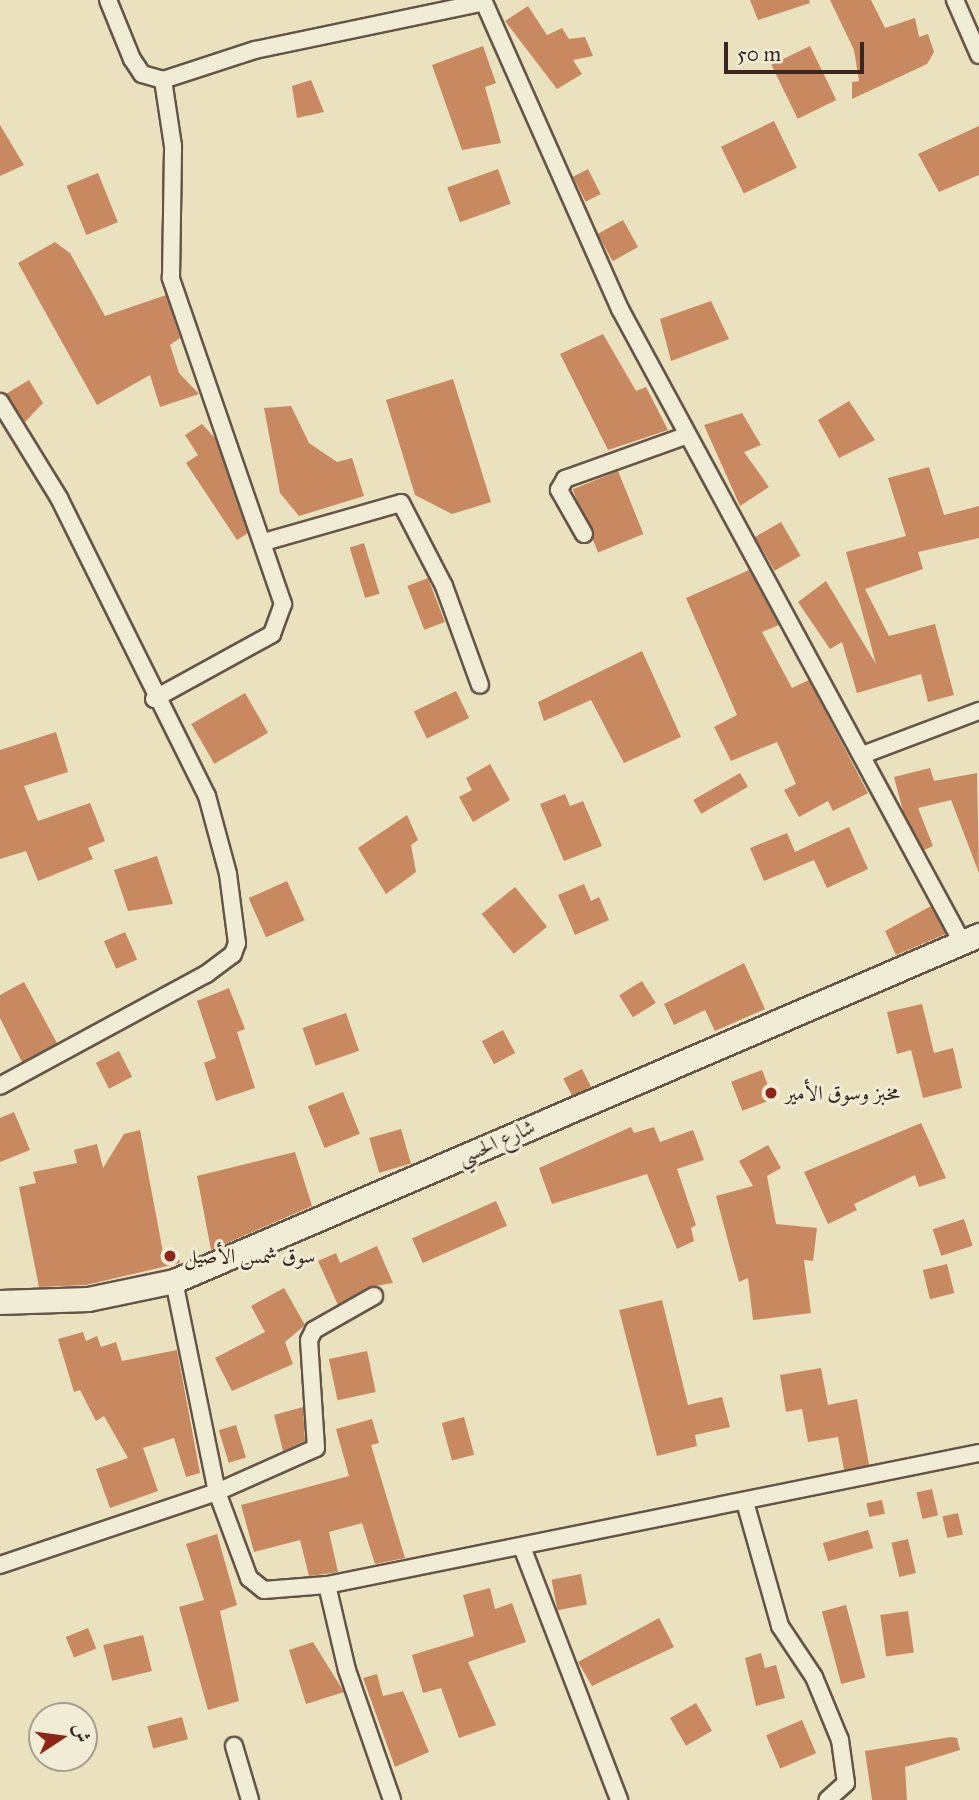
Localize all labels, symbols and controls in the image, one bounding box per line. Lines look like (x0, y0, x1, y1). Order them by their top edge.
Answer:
scale bar (727, 28, 867, 72)
text: 50 m (737, 41, 781, 67)
place label: مخبز وسوق الأمير (785, 1080, 900, 1106)
marker: مخبز وسوق الأمير (763, 1085, 779, 1101)
street label: شارع الحسي (453, 1114, 539, 1170)
place label: سوق شمس الأصيل (184, 1243, 315, 1269)
marker: سوق شمس الأصيل (162, 1248, 178, 1264)
north arrow (28, 1702, 98, 1772)
text: ش (69, 1721, 95, 1744)

